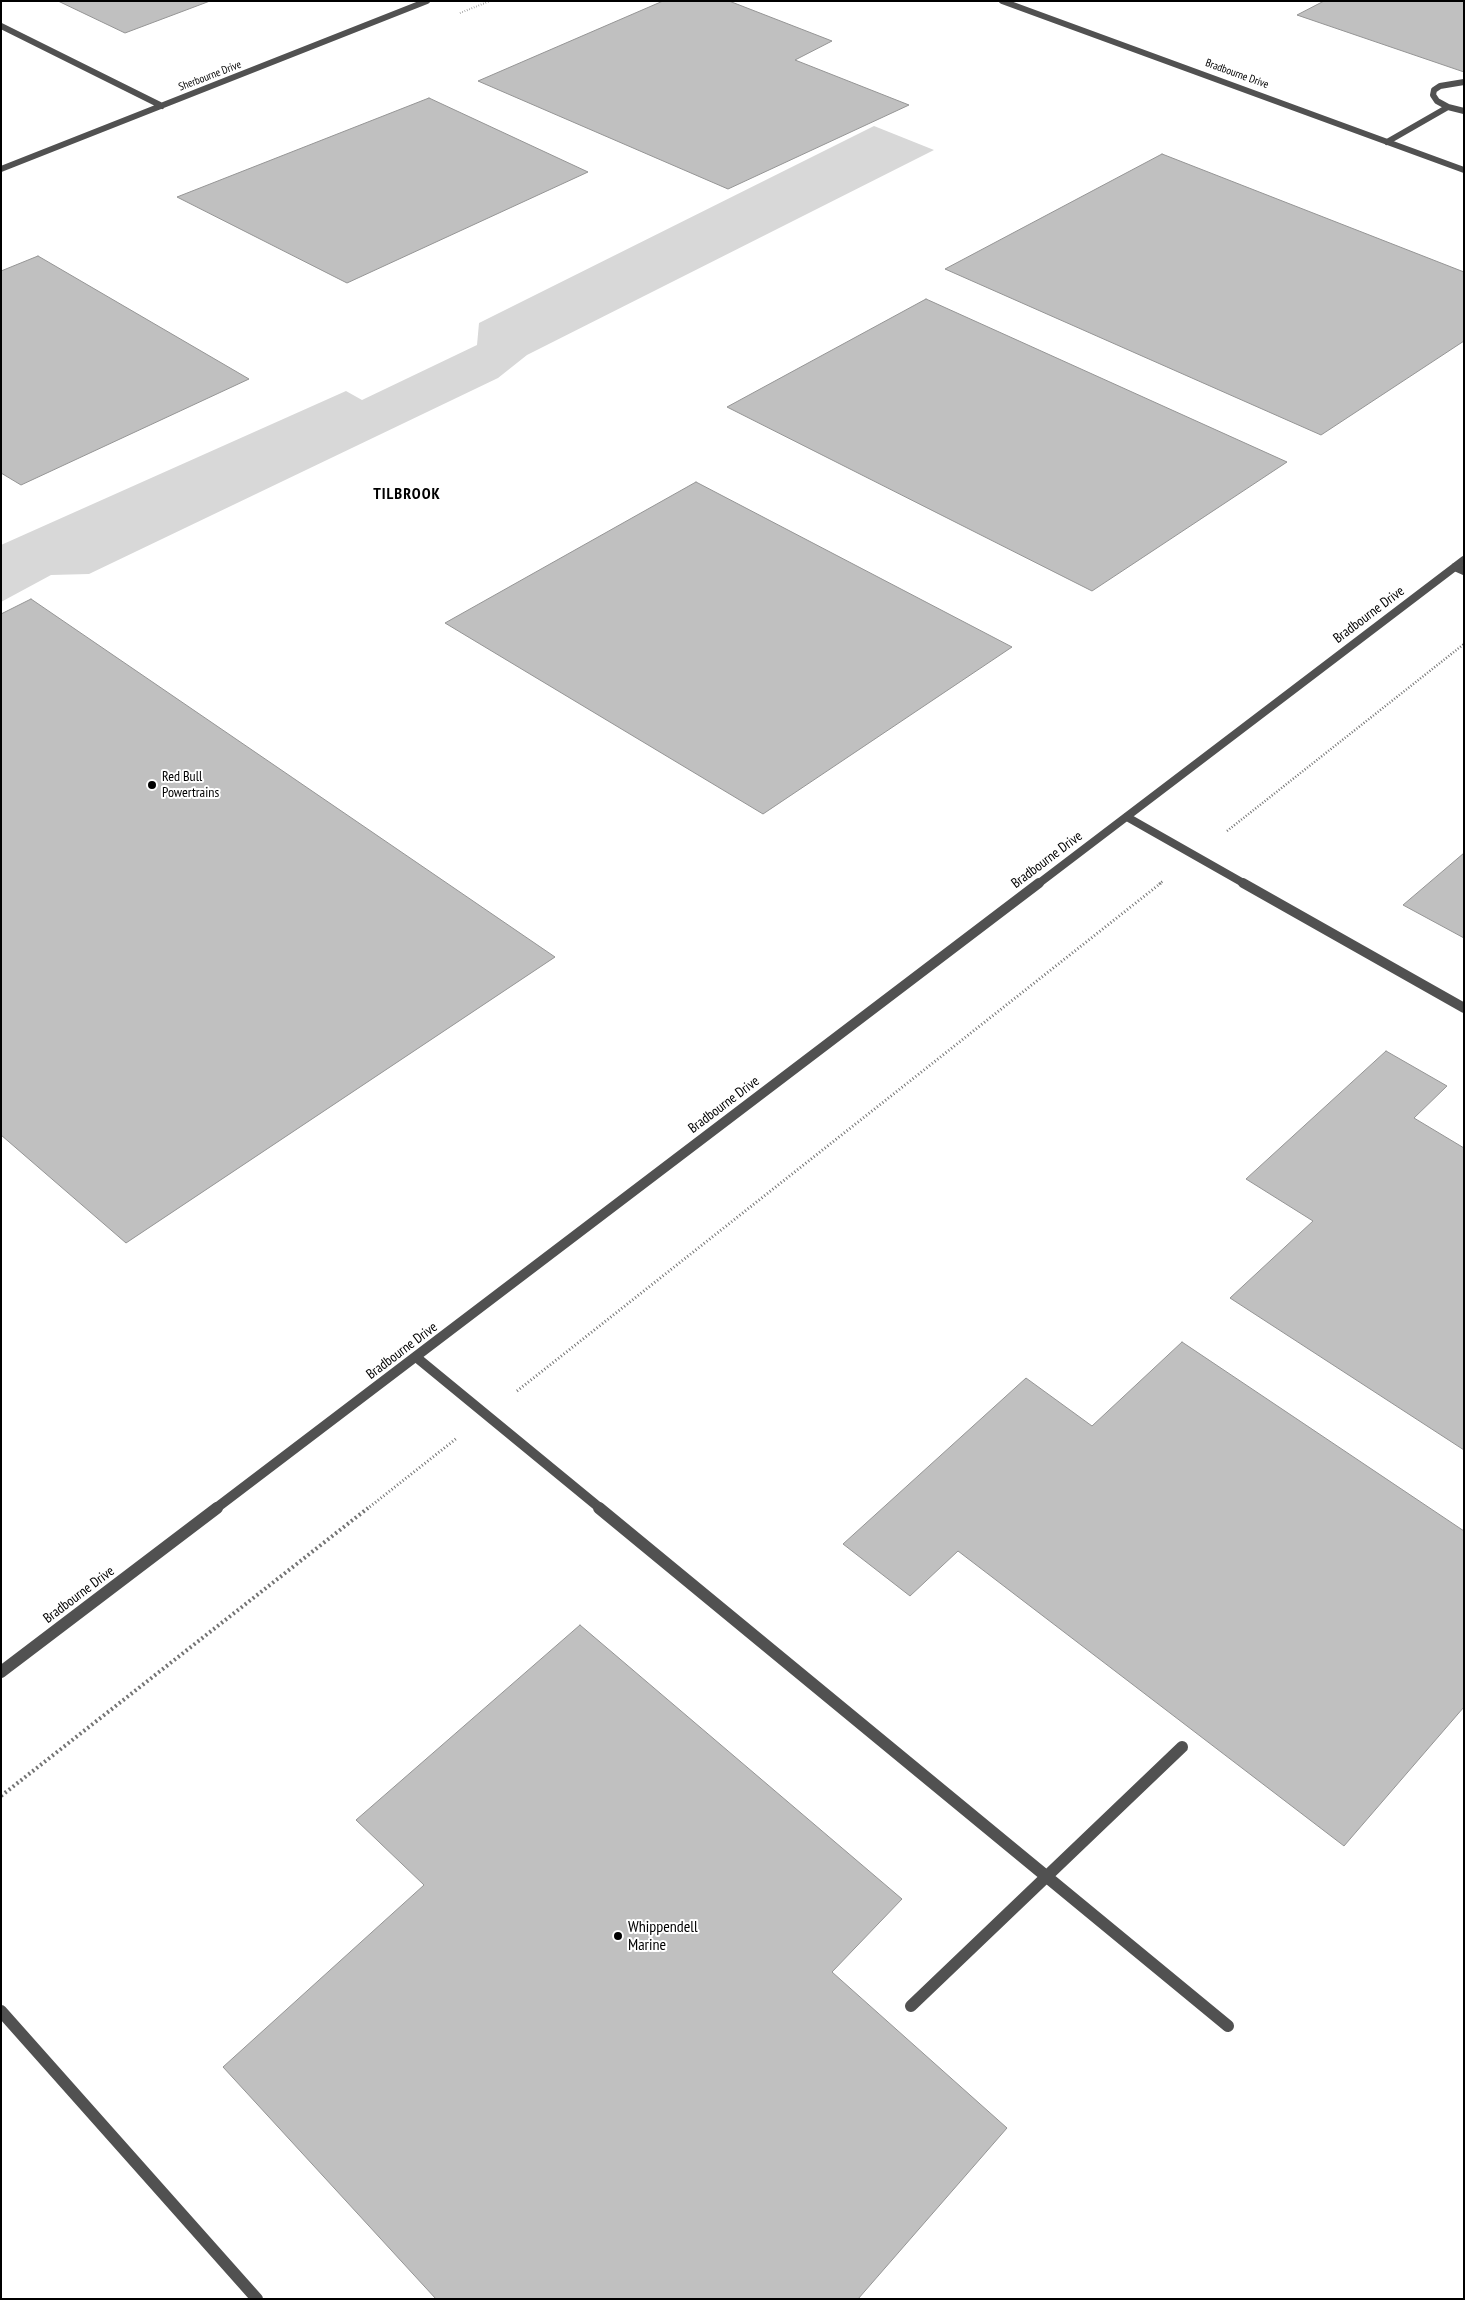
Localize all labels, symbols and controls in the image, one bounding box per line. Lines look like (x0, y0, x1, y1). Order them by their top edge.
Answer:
street label: Bradbourne Drive (1204, 56, 1270, 92)
street label: Sherbourne Drive (177, 58, 243, 94)
district label: TILBROOK (372, 484, 442, 504)
street label: Bradbourne Drive (1330, 583, 1408, 647)
place label: Red Bull Powertrains (162, 769, 219, 802)
marker: Red Bull Powertrains (146, 779, 158, 791)
street label: Bradbourne Drive (1008, 828, 1086, 892)
street label: Bradbourne Drive (685, 1073, 763, 1137)
street label: Bradbourne Drive (363, 1319, 441, 1383)
street label: Bradbourne Drive (40, 1563, 118, 1627)
place label: Whippendell Marine (628, 1917, 698, 1955)
marker: Whippendell Marine (612, 1930, 624, 1942)

